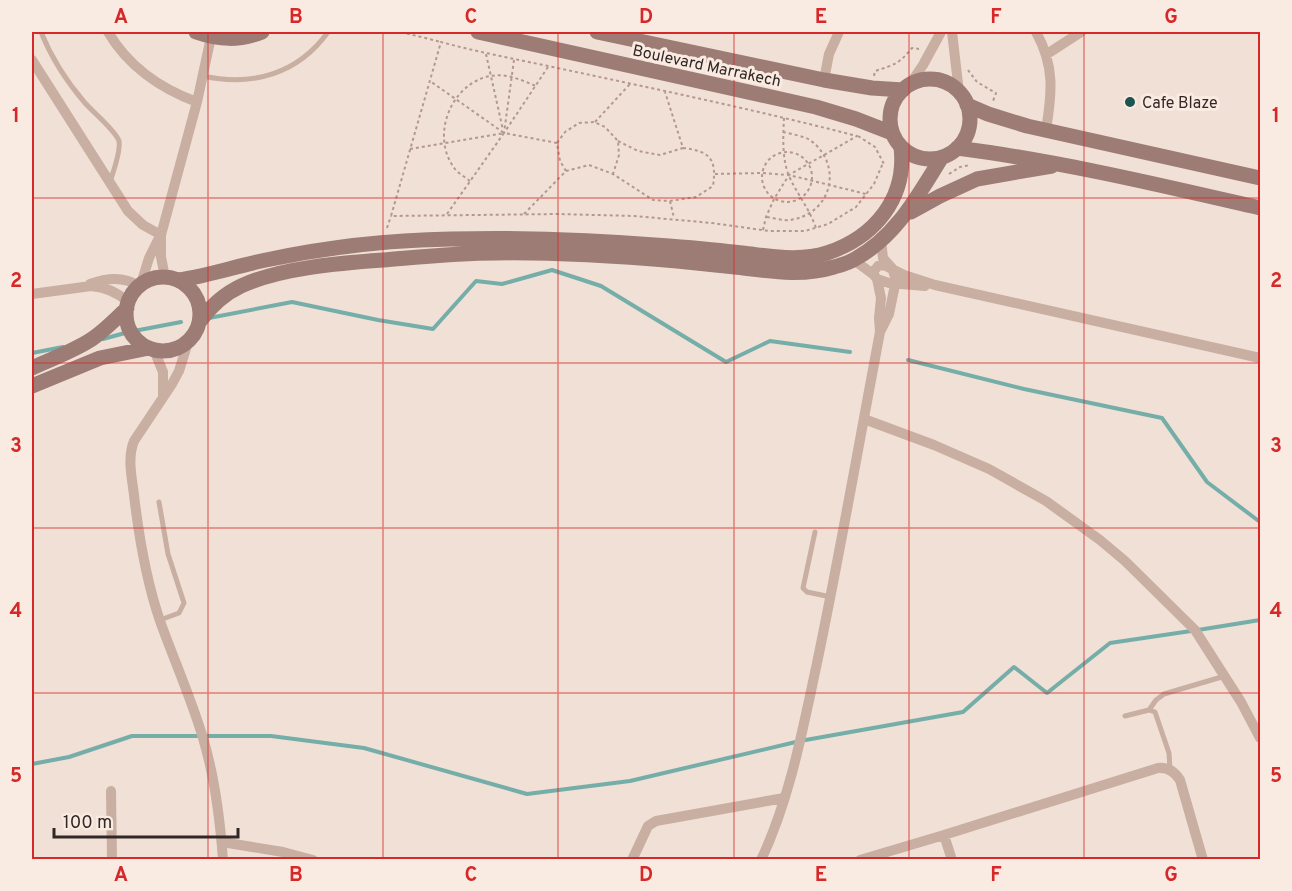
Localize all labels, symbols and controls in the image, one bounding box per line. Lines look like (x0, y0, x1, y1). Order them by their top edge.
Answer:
text: A (114, 5, 128, 31)
text: B (289, 5, 303, 31)
text: C (465, 5, 477, 31)
text: D (639, 5, 653, 31)
text: E (815, 5, 827, 31)
text: F (990, 5, 1002, 31)
text: G (1164, 5, 1178, 31)
street label: Boulevard Marrakech (630, 41, 783, 92)
place label: Cafe Blaze (1142, 94, 1218, 114)
marker: Cafe Blaze (1123, 95, 1137, 109)
text: 1 (12, 104, 20, 130)
text: 1 (1272, 104, 1280, 130)
text: 2 (10, 269, 22, 295)
text: 2 (1270, 269, 1282, 295)
text: 3 (10, 434, 22, 460)
text: 3 (1270, 434, 1282, 460)
text: 4 (10, 599, 22, 625)
text: 4 (1270, 599, 1282, 625)
text: 5 (10, 764, 22, 790)
text: 5 (1270, 764, 1282, 790)
scale bar (54, 801, 238, 839)
text: 100 m (63, 812, 112, 835)
text: A (114, 863, 128, 889)
text: B (289, 863, 303, 889)
text: C (465, 863, 477, 889)
text: D (639, 863, 653, 889)
text: E (815, 863, 827, 889)
text: F (990, 863, 1002, 889)
text: G (1164, 863, 1178, 889)

